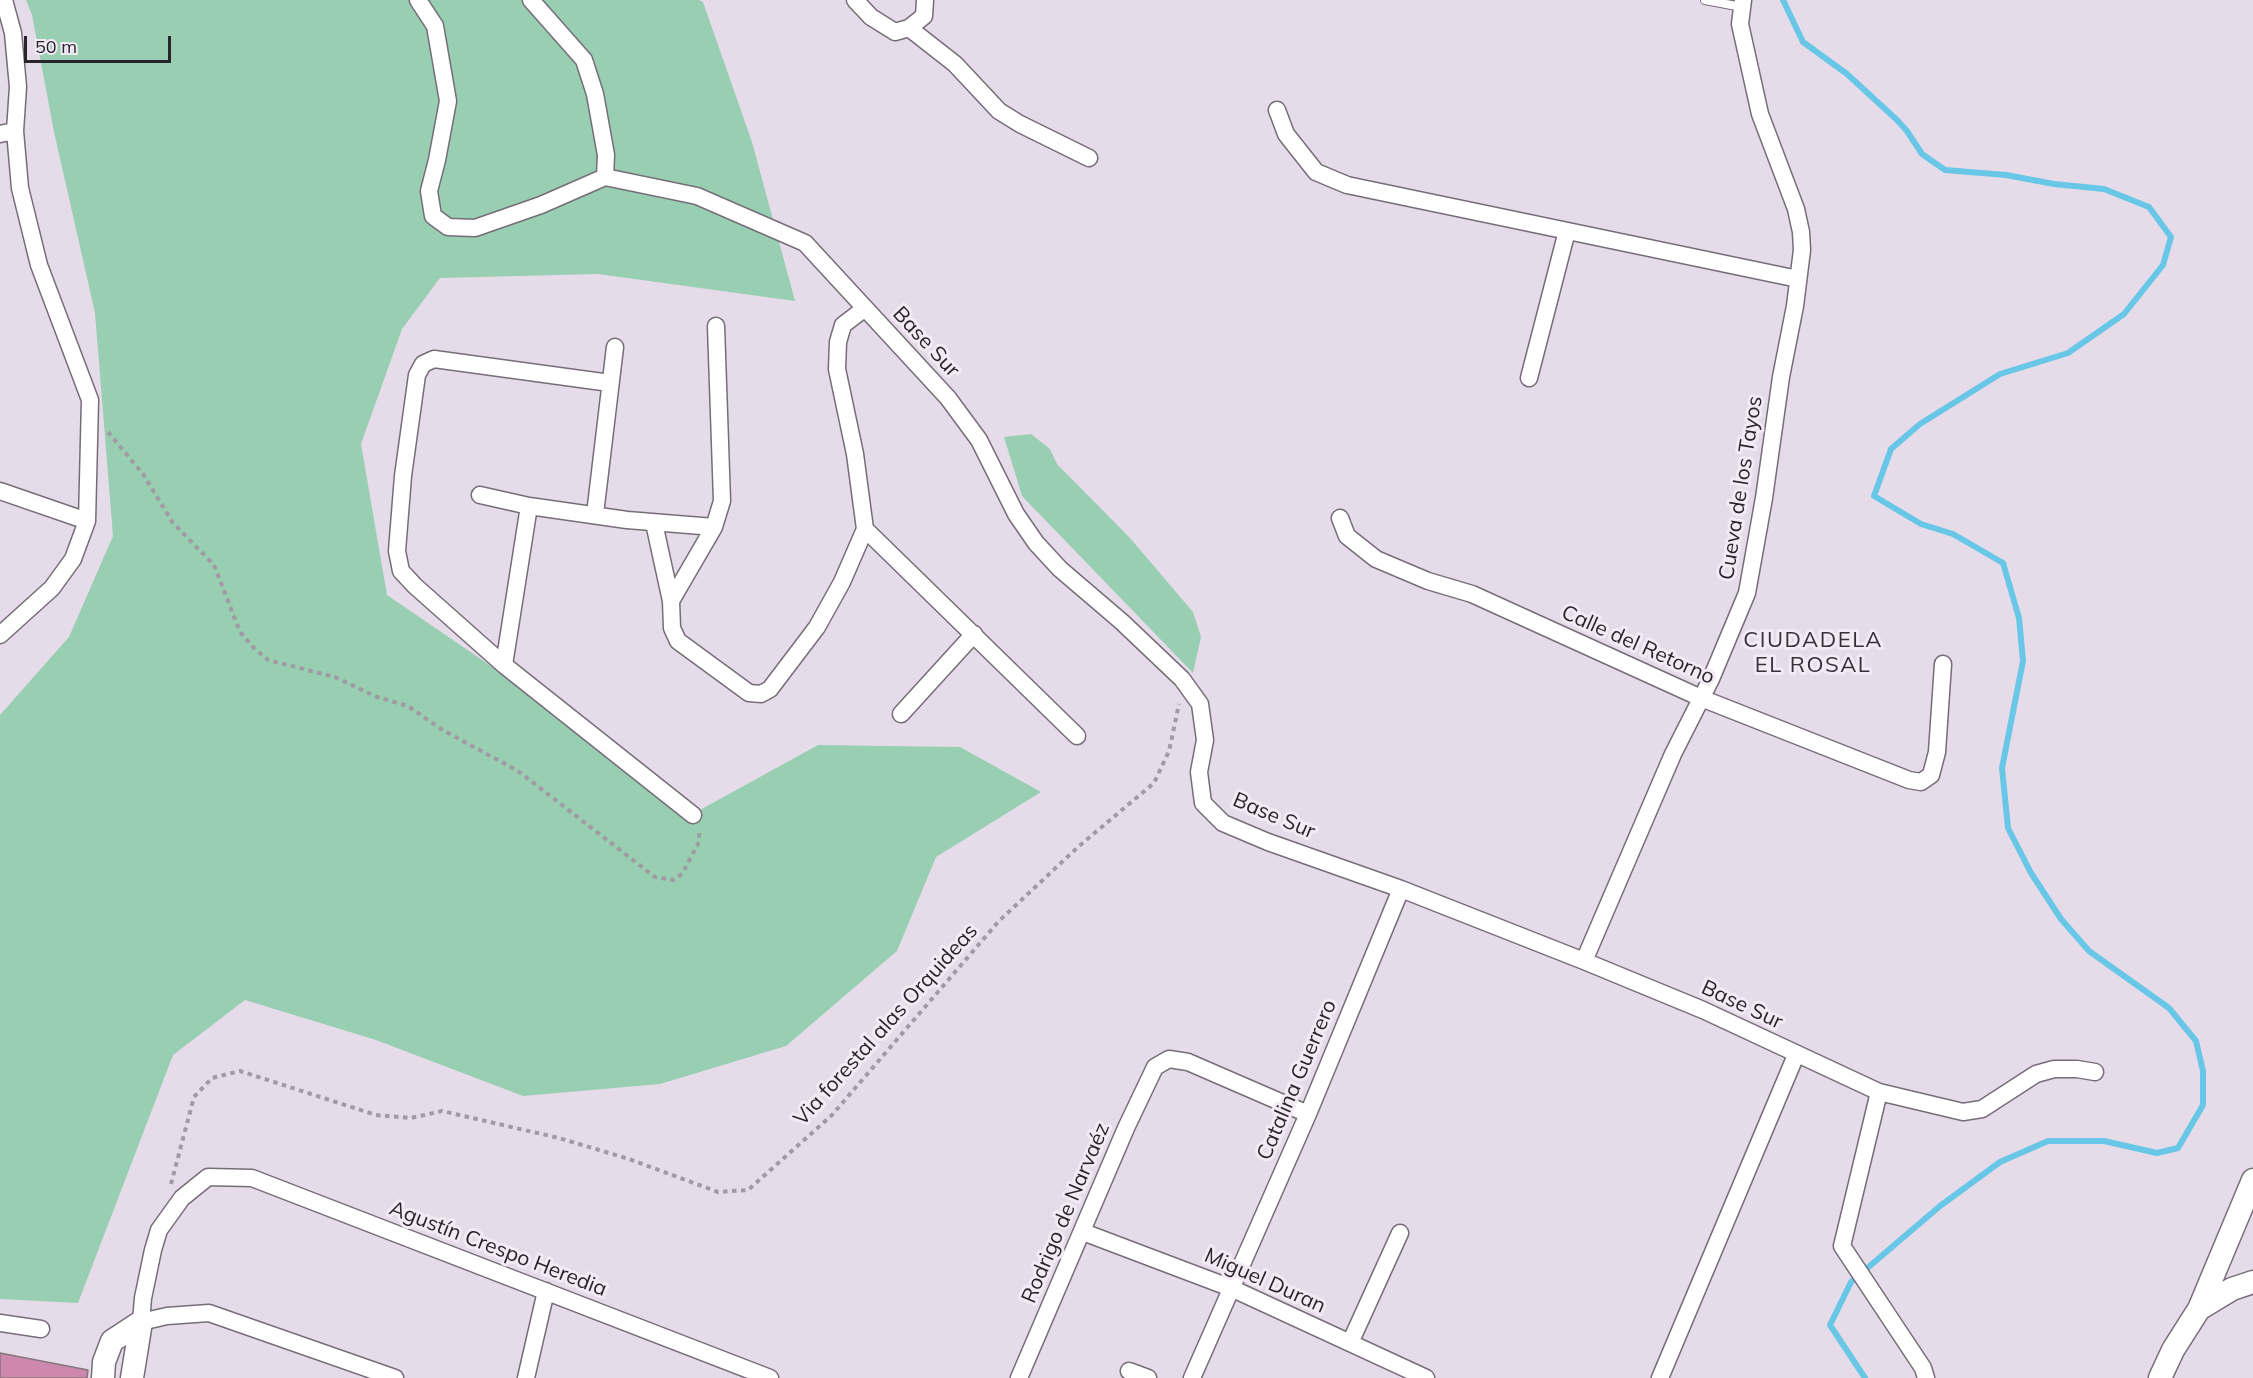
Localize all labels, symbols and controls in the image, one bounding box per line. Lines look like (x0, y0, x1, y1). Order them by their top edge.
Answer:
scale bar (27, 24, 174, 62)
text: 50 m (35, 35, 77, 58)
street label: Base Sur (887, 302, 965, 382)
street label: Cueva de los Tayos (1714, 394, 1768, 582)
street label: Calle del Retorno (1558, 600, 1718, 690)
district label: CIUDADELA EL ROSAL (1743, 627, 1883, 678)
street label: Base Sur (1229, 787, 1319, 845)
street label: Via forestal alas Orquideas (789, 919, 983, 1131)
street label: Base Sur (1697, 975, 1787, 1035)
street label: Catalina Guerrero (1252, 996, 1342, 1164)
street label: Rodrigo de Narvaéz (1017, 1119, 1115, 1307)
street label: Agustín Crespo Heredia (386, 1196, 610, 1302)
street label: Miguel Duran (1201, 1243, 1329, 1319)

